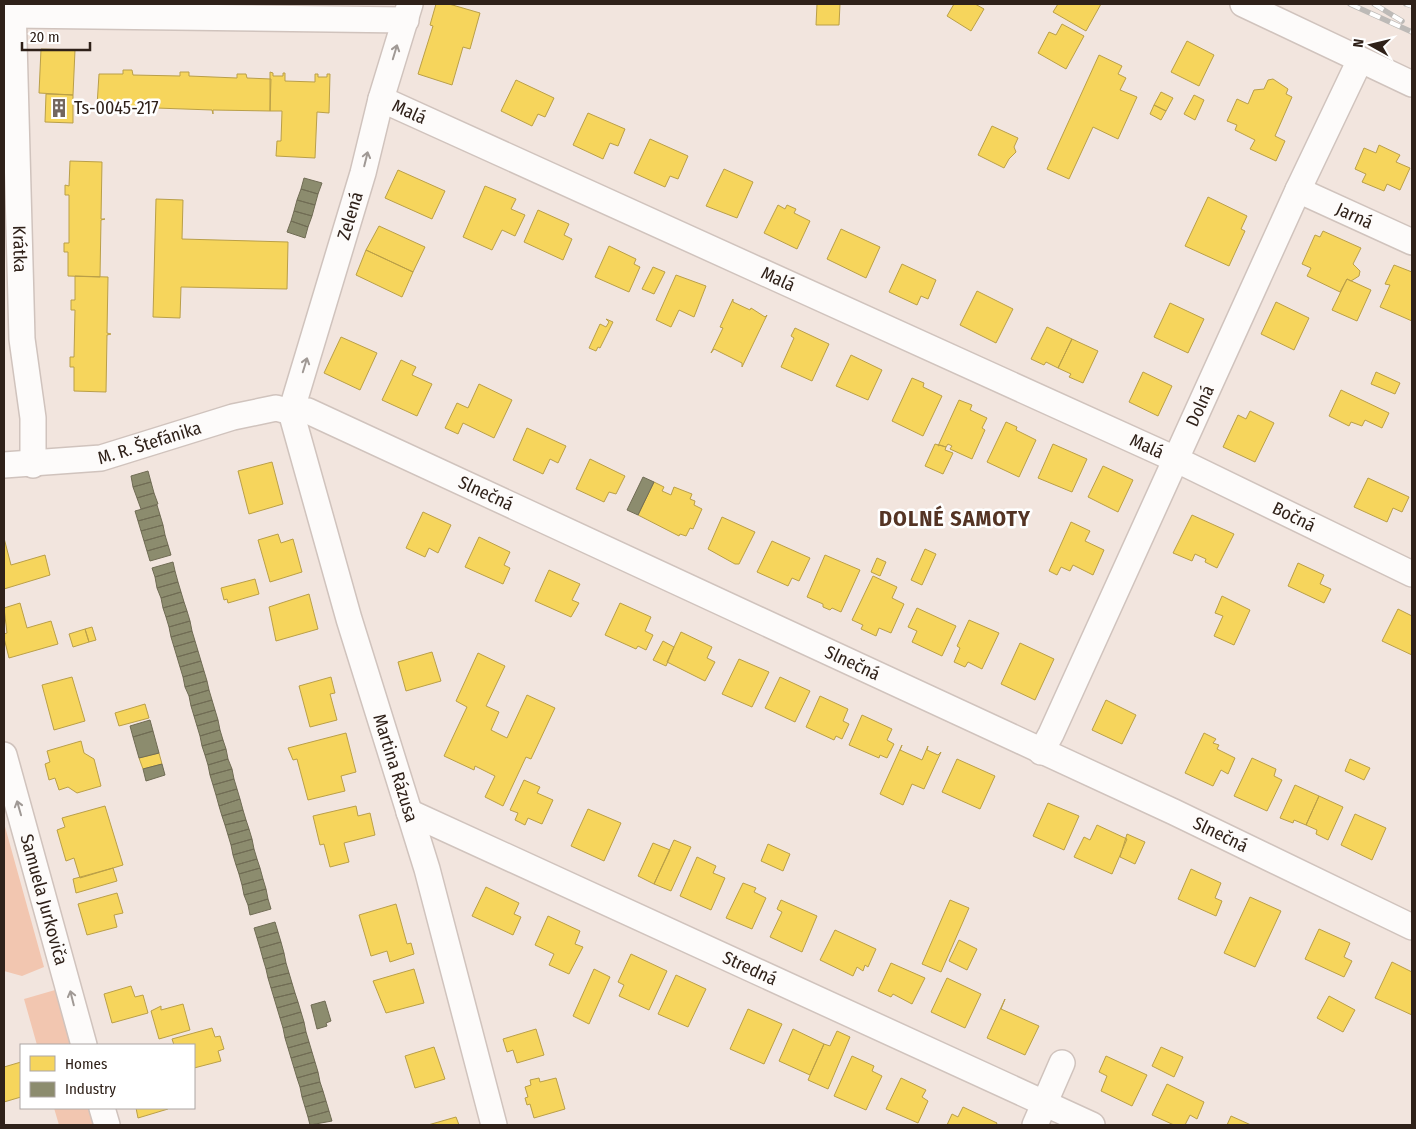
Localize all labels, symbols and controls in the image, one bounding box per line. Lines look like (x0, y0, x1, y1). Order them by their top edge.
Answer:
scale bar (22, 20, 90, 52)
north arrow (1346, 20, 1396, 70)
text: 20 m (30, 28, 60, 46)
text: N (1350, 38, 1368, 49)
one-way arrow (391, 45, 401, 61)
street label: Malá (389, 95, 430, 129)
building icon: Ts-0045-217 (48, 97, 70, 119)
place label: Ts-0045-217 (74, 97, 159, 119)
one-way arrow (362, 151, 371, 167)
street label: Zelená (333, 189, 368, 242)
street label: Jarná (1332, 198, 1377, 234)
street label: Krátka (8, 225, 31, 273)
street label: Malá (758, 262, 799, 296)
one-way arrow (301, 357, 311, 373)
street label: Dolná (1181, 382, 1219, 430)
street label: M. R. Štefánika (95, 416, 204, 469)
street label: Malá (1126, 429, 1168, 464)
street label: Slnečná (455, 471, 517, 516)
street label: Bočná (1269, 497, 1319, 537)
district label: DOLNÉ SAMOTY (879, 505, 1031, 532)
street label: Slnečná (821, 641, 884, 685)
street label: Martina Rázusa (368, 711, 423, 825)
one-way arrow (13, 800, 23, 816)
street label: Slnečná (1190, 812, 1252, 857)
street label: Samuela Jurkoviča (15, 832, 72, 968)
street label: Stredná (719, 946, 781, 990)
one-way arrow (66, 991, 76, 1007)
legend (20, 1044, 195, 1109)
text: Homes (65, 1055, 107, 1073)
text: Industry (65, 1080, 116, 1098)

